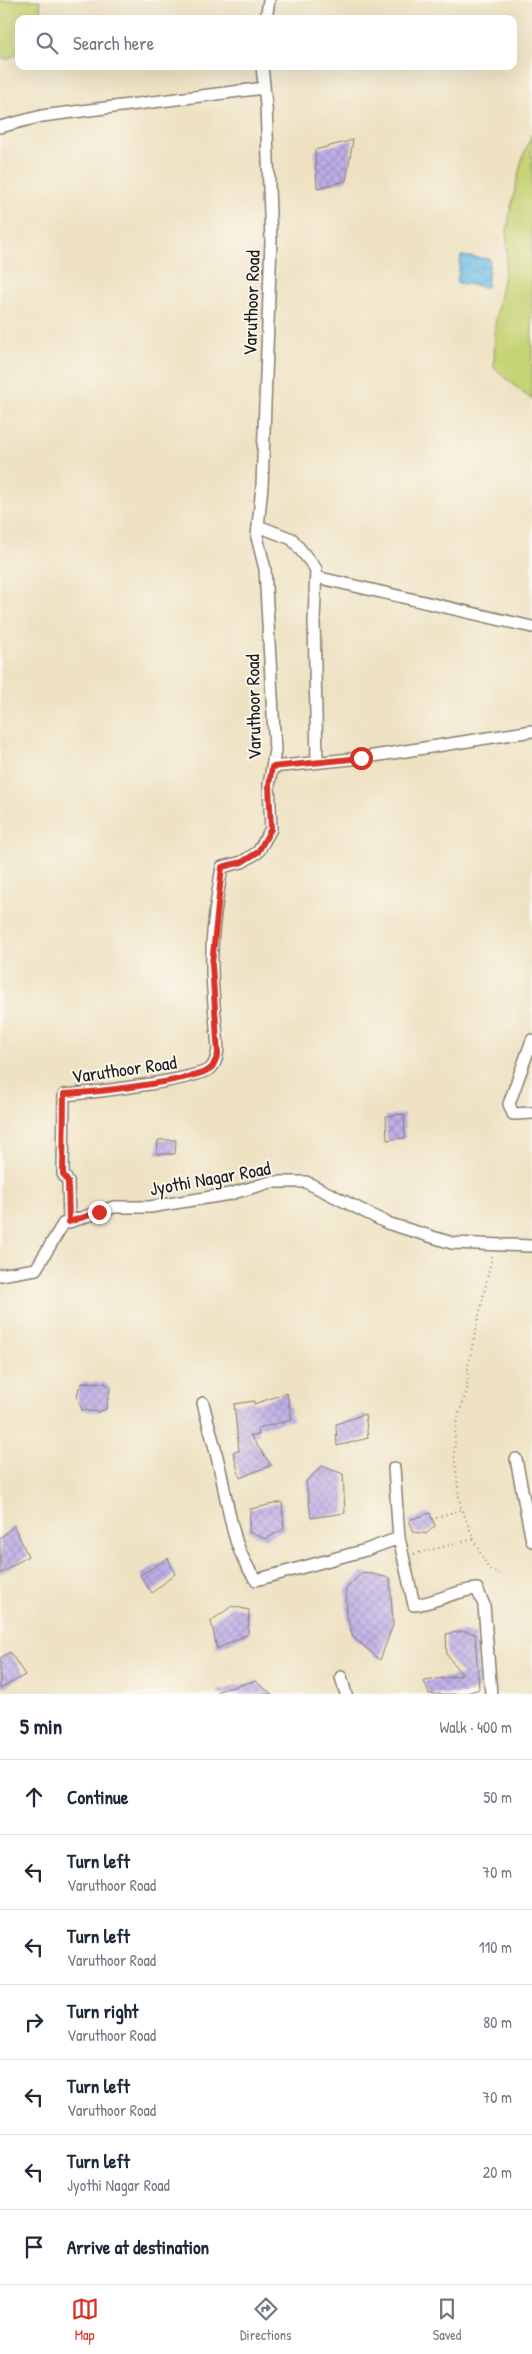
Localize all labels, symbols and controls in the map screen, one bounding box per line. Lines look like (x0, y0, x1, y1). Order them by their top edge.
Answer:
search box (15, 15, 517, 70)
icon: search (33, 29, 61, 57)
text: Search here (73, 30, 154, 56)
street label: Varuthoor Road (236, 249, 266, 356)
street label: Varuthoor Road (239, 653, 267, 760)
route start (350, 747, 373, 770)
street label: Varuthoor Road (70, 1049, 179, 1089)
street label: Jyothi Nagar Road (148, 1154, 273, 1201)
route end (88, 1201, 111, 1224)
text: 5 min (20, 1712, 62, 1741)
text: Walk · 400 m (440, 1716, 512, 1738)
icon: ahead (20, 1783, 48, 1811)
text: Continue (67, 1784, 128, 1810)
text: 50 m (484, 1786, 512, 1808)
text: Turn left (67, 1848, 130, 1874)
icon: left (20, 1858, 48, 1886)
text: 70 m (482, 1861, 512, 1883)
text: Varuthoor Road (67, 1874, 156, 1896)
text: Turn left (67, 1923, 130, 1949)
icon: left (20, 1933, 48, 1961)
text: 110 m (479, 1936, 512, 1958)
text: Varuthoor Road (67, 1949, 156, 1971)
text: Turn right (67, 1998, 138, 2024)
icon: right (20, 2008, 48, 2036)
text: 80 m (483, 2011, 512, 2033)
text: Varuthoor Road (67, 2024, 156, 2046)
text: Turn left (67, 2073, 130, 2099)
icon: left (20, 2083, 48, 2111)
text: 70 m (482, 2086, 512, 2108)
text: Varuthoor Road (67, 2099, 156, 2121)
text: Turn left (67, 2148, 130, 2174)
icon: left (20, 2158, 48, 2186)
text: 20 m (483, 2161, 512, 2183)
text: Jyothi Nagar Road (67, 2174, 170, 2196)
icon: arrive (20, 2233, 48, 2261)
text: Arrive at destination (67, 2234, 209, 2260)
tab: Map (71, 2295, 99, 2344)
tab: Directions (240, 2295, 291, 2344)
tab: Saved (433, 2295, 461, 2344)

